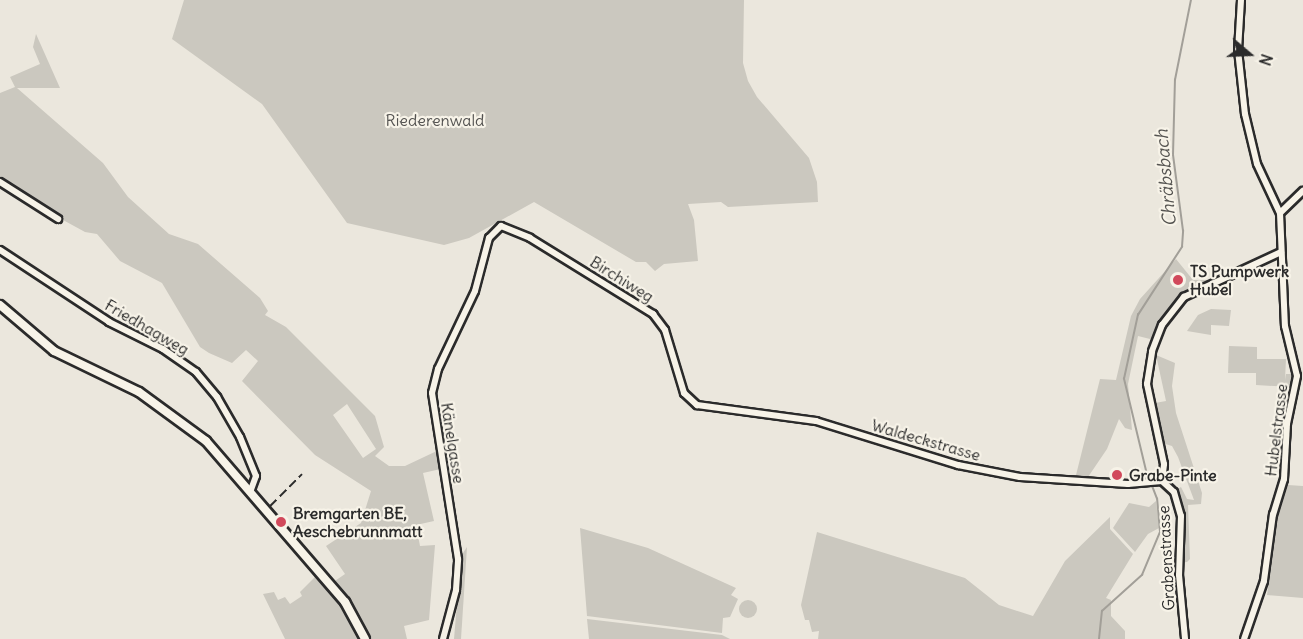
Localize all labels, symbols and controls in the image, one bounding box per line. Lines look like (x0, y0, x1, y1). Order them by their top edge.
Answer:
north arrow (1219, 24, 1279, 84)
text: N (1255, 51, 1277, 68)
park label: Riederenwald (386, 110, 484, 130)
water label: Chräbsbach (1151, 129, 1181, 227)
street label: Birchiweg (587, 252, 657, 306)
place label: TS Pumpwerk Hubel (1190, 261, 1289, 299)
marker: TS Pumpwerk Hubel (1171, 273, 1185, 287)
street label: Friedhagweg (102, 295, 192, 359)
street label: Hubelstrasse (1261, 383, 1291, 477)
street label: Känelgasse (437, 401, 469, 485)
street label: Waldeckstrasse (869, 415, 983, 465)
place label: Grabe-Pinte (1129, 465, 1217, 485)
marker: Grabe-Pinte (1110, 468, 1124, 482)
place label: Bremgarten BE, Aeschebrunnmatt (293, 503, 422, 541)
street label: Grabenstrasse (1154, 505, 1178, 611)
marker: Bremgarten BE, Aeschebrunnmatt (274, 515, 288, 529)

